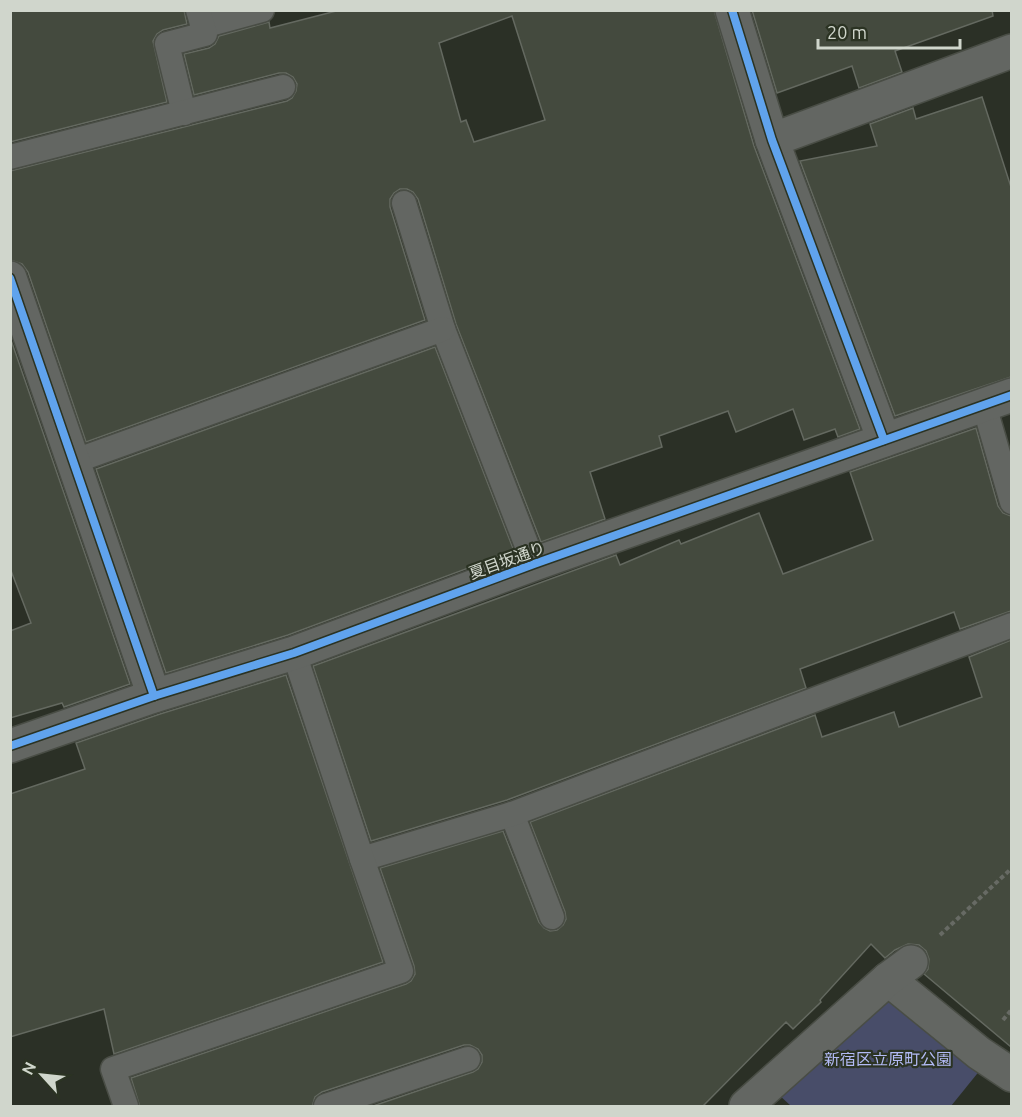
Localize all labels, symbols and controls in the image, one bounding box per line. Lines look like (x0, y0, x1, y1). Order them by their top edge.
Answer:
scale bar (818, 12, 960, 50)
text: 20 m (827, 22, 867, 42)
street label: 夏目坂通り (466, 538, 548, 582)
north arrow (12, 1045, 72, 1105)
park label: 新宿区立原町公園 (824, 1050, 952, 1068)
text: N (18, 1059, 39, 1078)

